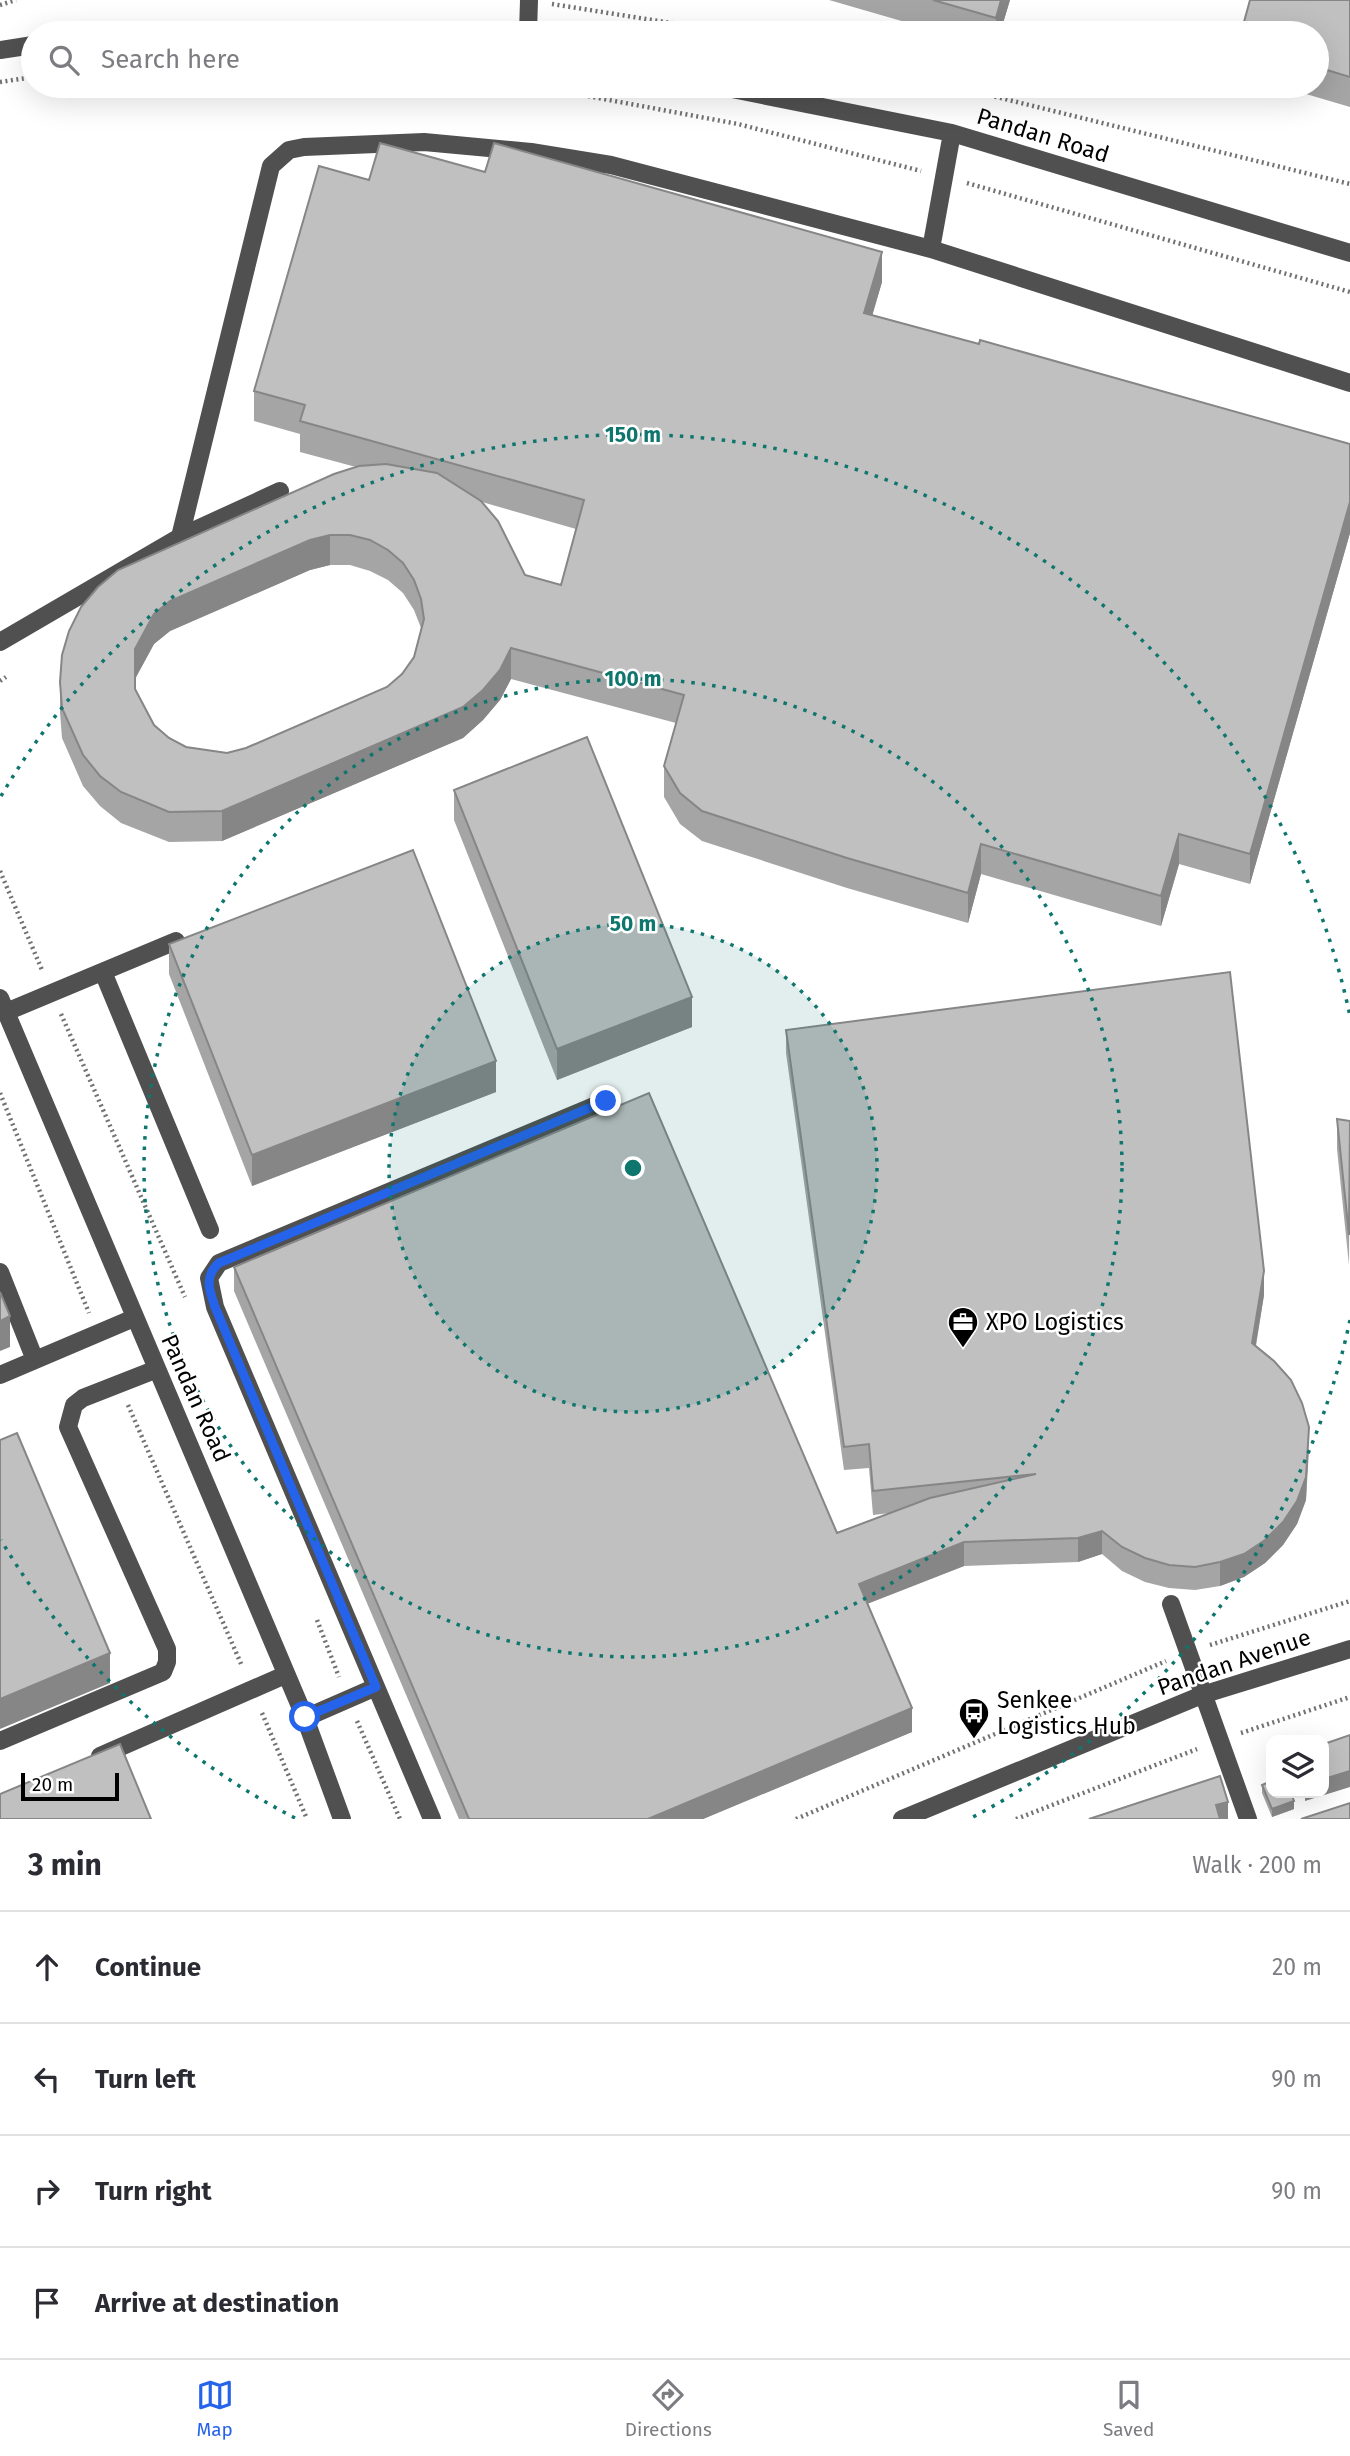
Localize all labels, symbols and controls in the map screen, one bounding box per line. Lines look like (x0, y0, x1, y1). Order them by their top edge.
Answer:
search box (21, 21, 1329, 98)
icon: search (45, 41, 83, 79)
text: Search here (101, 44, 240, 75)
street label: Pandan Road (973, 102, 1113, 168)
text: 150 m (605, 422, 661, 448)
text: 100 m (604, 666, 662, 692)
text: 50 m (610, 911, 656, 937)
route end (590, 1085, 621, 1116)
centre of rings (621, 1156, 645, 1180)
office icon: XPO Logistics (946, 1305, 980, 1349)
place label: XPO Logistics (986, 1308, 1124, 1336)
street label: Pandan Road (155, 1330, 237, 1466)
street label: Pandan Avenue (1154, 1623, 1314, 1701)
place label: Senkee Logistics Hub (997, 1686, 1136, 1740)
bus stop icon: Senkee Logistics Hub (957, 1696, 991, 1740)
route start (289, 1701, 320, 1732)
map controls (1266, 1735, 1329, 1798)
button: layers (1266, 1735, 1329, 1798)
scale bar (21, 1770, 119, 1802)
text: 20 m (32, 1773, 73, 1796)
text: 3 min (28, 1847, 102, 1883)
text: Walk · 200 m (1192, 1851, 1322, 1879)
icon: ahead (28, 1948, 66, 1986)
text: Continue (95, 1952, 201, 1983)
text: 20 m (1272, 1953, 1322, 1981)
icon: left (28, 2060, 66, 2098)
text: Turn left (95, 2064, 196, 2095)
text: 90 m (1271, 2065, 1322, 2093)
icon: right (28, 2172, 66, 2210)
text: Turn right (95, 2176, 212, 2207)
text: 90 m (1271, 2177, 1322, 2205)
icon: arrive (28, 2284, 66, 2322)
text: Arrive at destination (95, 2288, 339, 2319)
tab: Map (196, 2376, 234, 2441)
tab: Directions (625, 2376, 712, 2441)
tab: Saved (1103, 2376, 1154, 2441)

